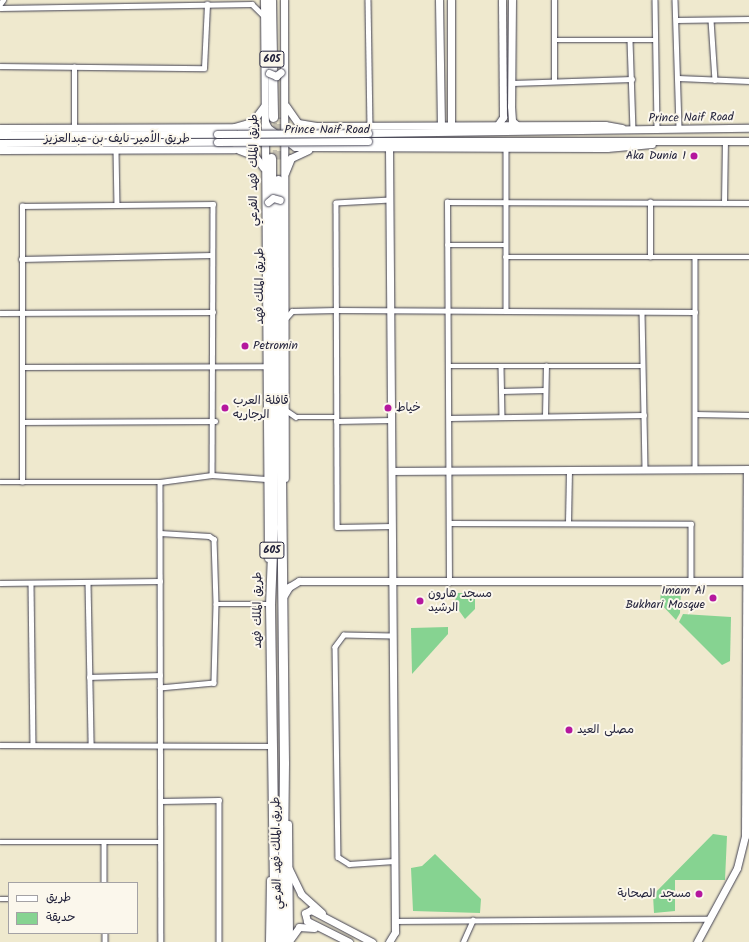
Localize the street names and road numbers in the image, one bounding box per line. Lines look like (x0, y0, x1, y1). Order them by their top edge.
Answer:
road number: 605 (259, 50, 285, 68)
street label: Prince Naif Road (648, 110, 734, 126)
street label: طريق الملك فهد الفرعي (247, 114, 261, 226)
street label: Prince Naif Road (284, 123, 370, 137)
street label: طريق الأمير نايف بن عبدالعزيز (44, 132, 190, 146)
street label: طريق الملك فهد (253, 248, 267, 324)
road number: 605 (259, 541, 285, 559)
street label: طريق الملك فهد (251, 572, 265, 648)
street label: طريق الملك فهد الفرعي (269, 797, 285, 909)

